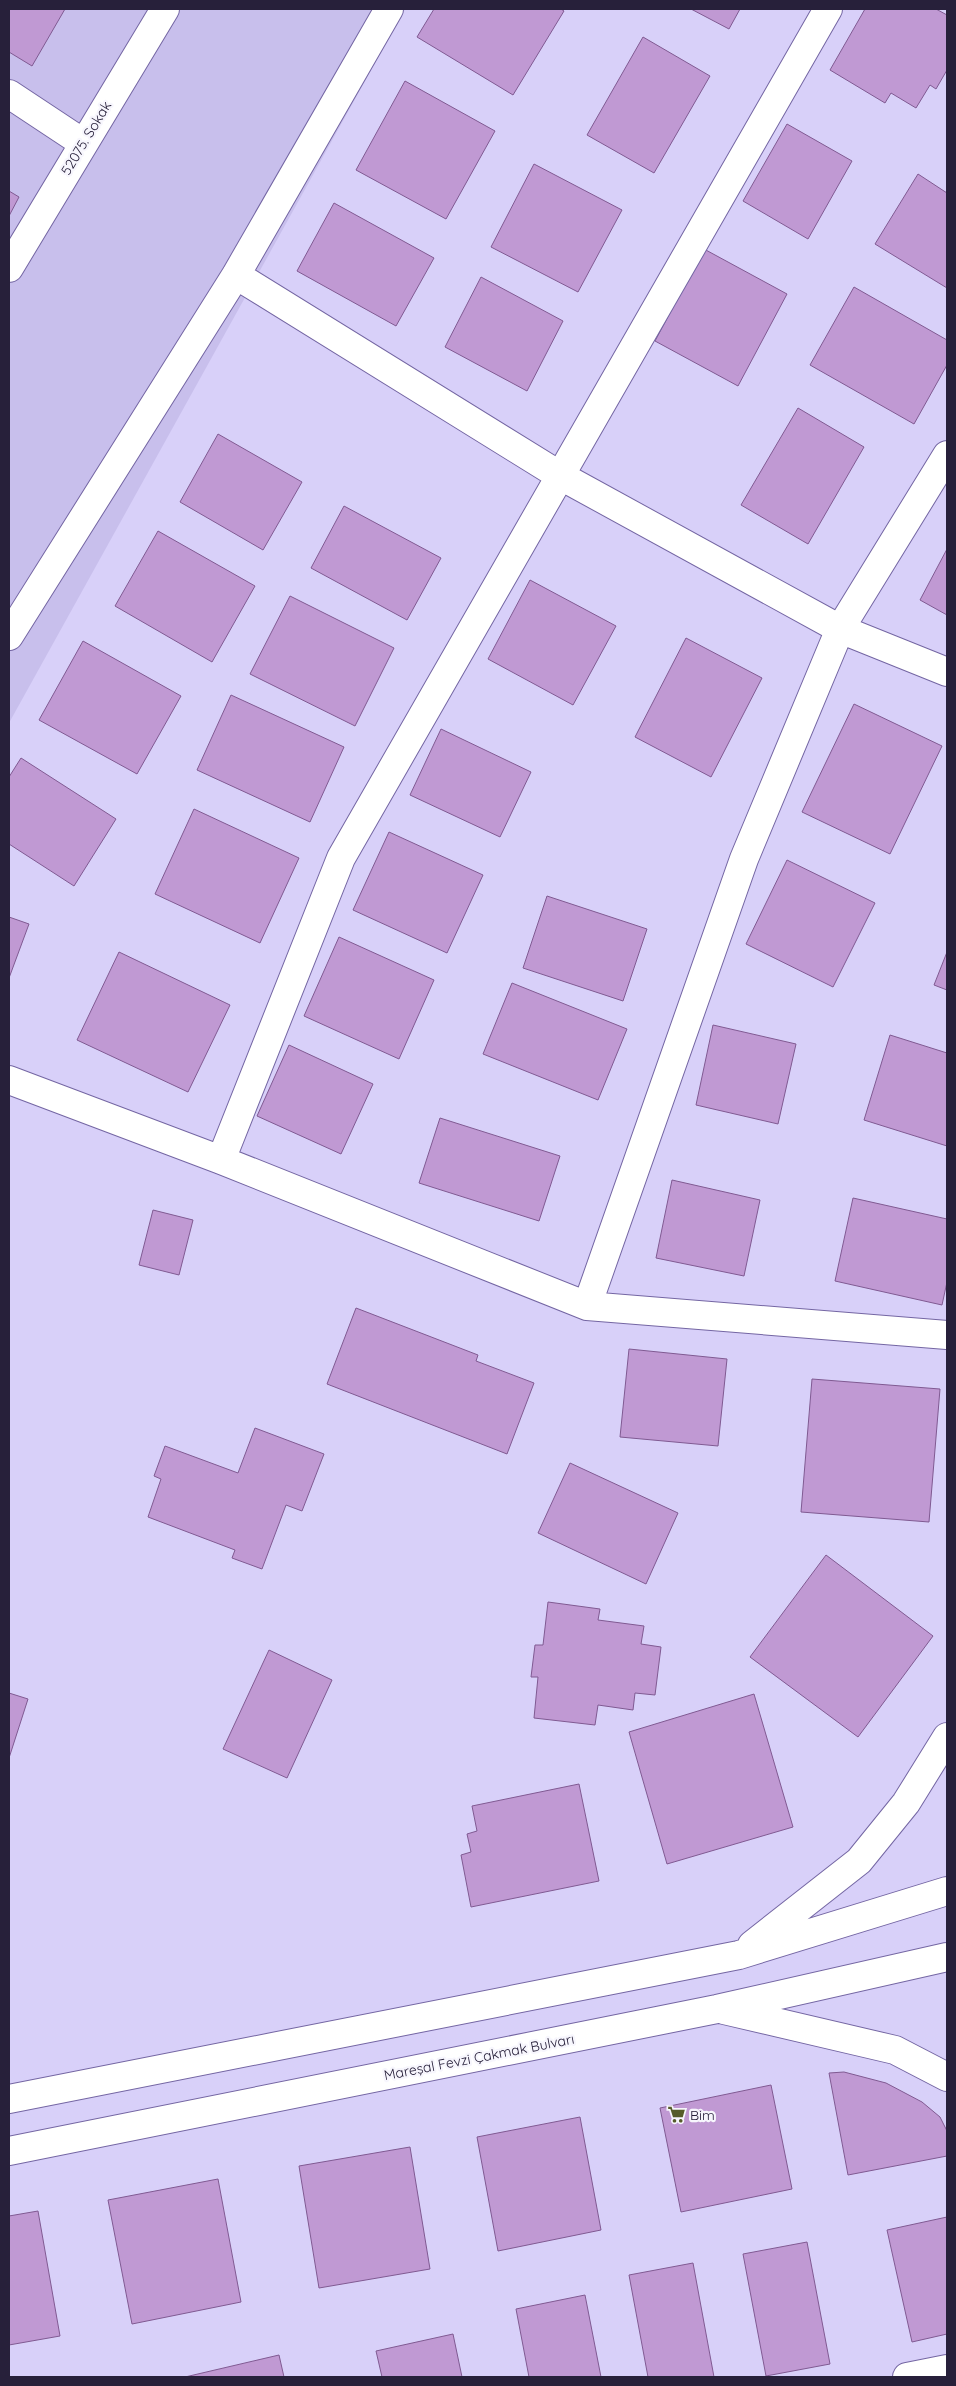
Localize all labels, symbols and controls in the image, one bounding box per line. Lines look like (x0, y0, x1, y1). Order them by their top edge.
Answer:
street label: 52075. Sokak (57, 98, 115, 178)
street label: Mareşal Fevzi Çakmak Bulvarı (382, 2030, 576, 2084)
supermarket icon: Bim (666, 2105, 686, 2125)
place label: Bim (690, 2106, 715, 2124)

